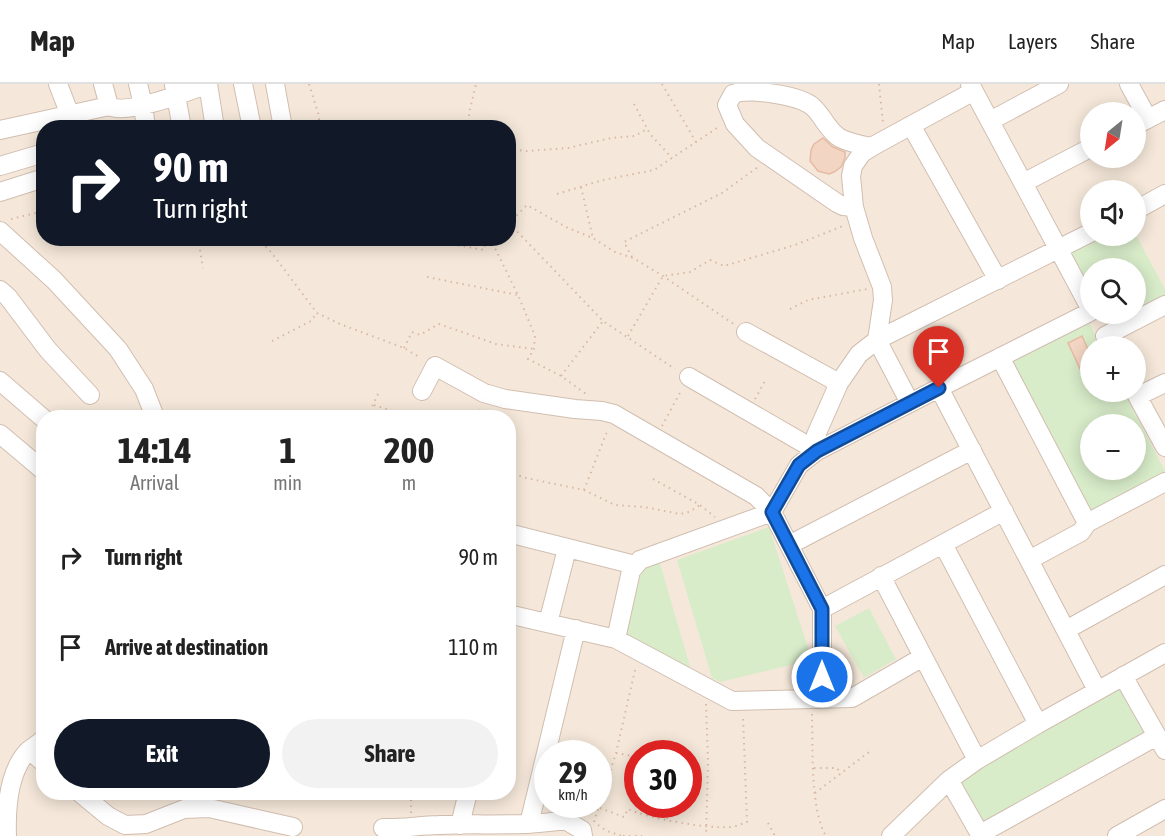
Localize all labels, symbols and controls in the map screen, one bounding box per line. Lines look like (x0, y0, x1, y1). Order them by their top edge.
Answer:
text: Map (30, 25, 75, 57)
text: Map (941, 29, 975, 53)
text: Layers (1008, 29, 1058, 53)
text: Share (1091, 29, 1135, 53)
north arrow (1080, 102, 1146, 168)
map controls (1080, 102, 1146, 480)
text: 90 m (153, 143, 228, 191)
icon: right (54, 144, 132, 222)
button: sound (1080, 180, 1146, 246)
text: Turn right (153, 193, 248, 224)
button: search (1080, 258, 1146, 324)
pin (913, 326, 964, 388)
icon: arrive (922, 335, 955, 368)
button: + (1080, 336, 1146, 402)
button: − (1080, 414, 1146, 480)
text: 14:14 (118, 429, 192, 471)
text: 1 (279, 429, 296, 471)
text: 200 (384, 429, 434, 471)
text: Arrival (130, 471, 179, 494)
text: min (273, 471, 302, 494)
text: m (402, 471, 416, 494)
icon: right (54, 541, 87, 574)
text: Turn right (105, 544, 182, 570)
text: 90 m (458, 544, 498, 570)
icon: arrive (54, 631, 87, 664)
text: Arrive at destination (105, 634, 268, 660)
text: 110 m (448, 634, 498, 660)
position arrow (790, 645, 854, 709)
button: Exit (54, 719, 270, 788)
button: Share (282, 719, 498, 788)
speed limit sign: 30 (624, 740, 702, 818)
text: 29 (559, 755, 587, 789)
text: km/h (558, 786, 588, 803)

